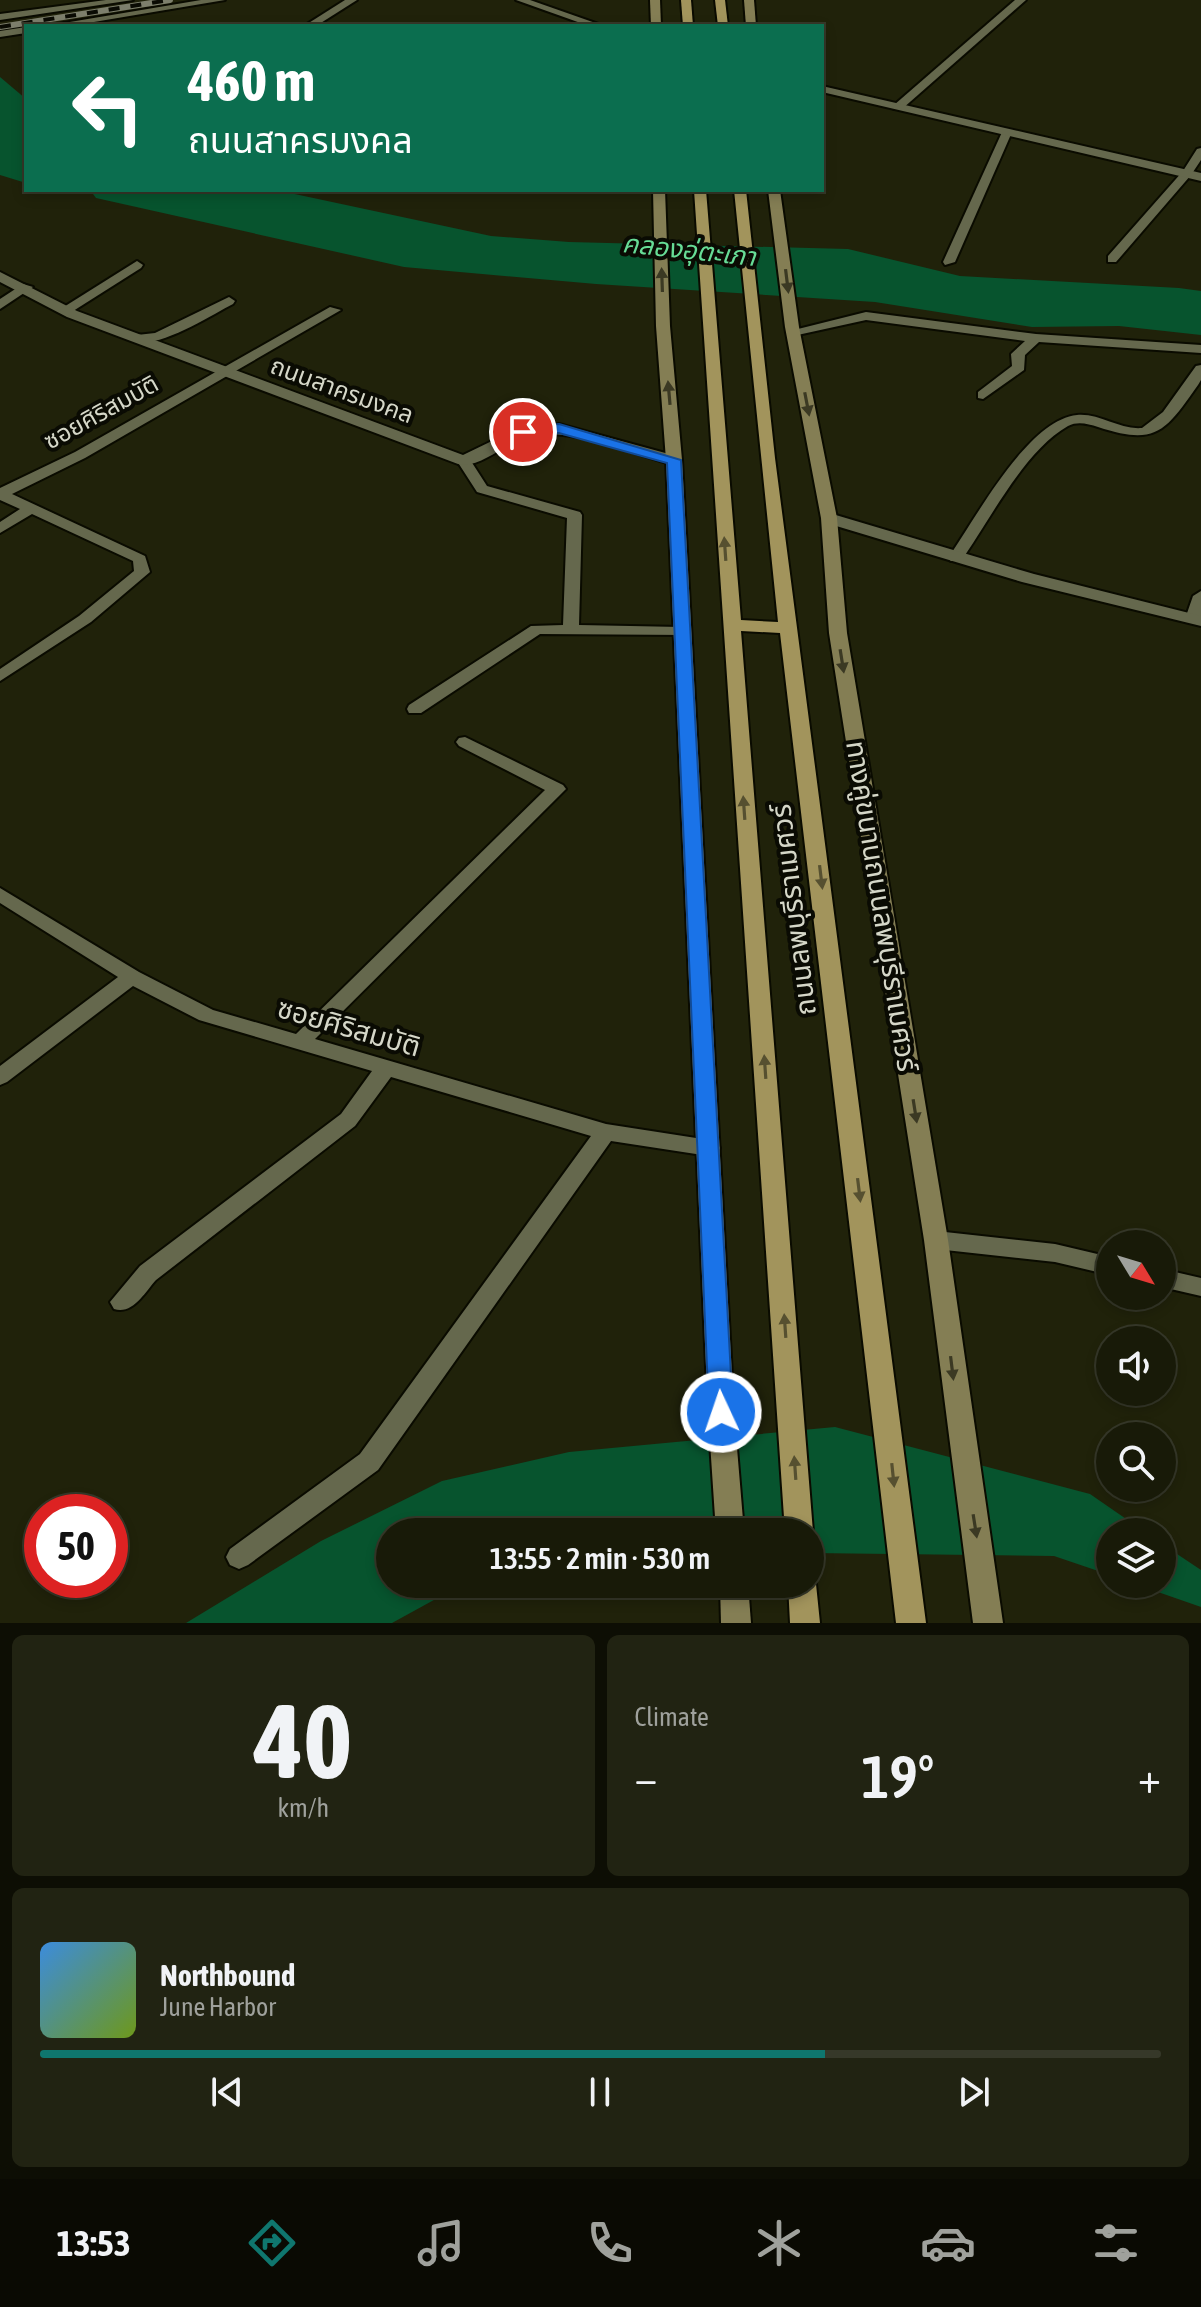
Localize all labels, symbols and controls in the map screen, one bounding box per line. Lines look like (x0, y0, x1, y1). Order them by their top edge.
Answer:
text: 460 m (188, 49, 315, 113)
icon: left (56, 56, 160, 160)
text: ถนนสาครมงคล (188, 119, 413, 161)
water label: คลองอุ่ตะเภา (621, 228, 759, 273)
one-way arrow (655, 267, 668, 292)
one-way arrow (781, 269, 794, 294)
street label: ถนนสาครมงคล (267, 352, 417, 428)
street label: ซอยศิริสมบัติ (39, 370, 163, 454)
one-way arrow (662, 380, 675, 405)
one-way arrow (802, 391, 814, 416)
pin (489, 398, 557, 466)
icon: arrive (501, 410, 545, 454)
one-way arrow (718, 536, 731, 561)
one-way arrow (837, 649, 849, 674)
street label: ทางคู่ขนานถนนลพบุรีราเมศวร์ (838, 738, 924, 1075)
one-way arrow (738, 795, 751, 820)
street label: ถนนลพบุรีราเมศวร์ (764, 801, 823, 1018)
one-way arrow (815, 864, 828, 889)
street label: ซอยศิริสมบัติ (274, 991, 424, 1063)
one-way arrow (758, 1054, 771, 1079)
one-way arrow (910, 1099, 922, 1124)
one-way arrow (853, 1178, 866, 1203)
north arrow (1096, 1230, 1176, 1310)
map controls (1096, 1230, 1176, 1598)
one-way arrow (778, 1313, 791, 1338)
button: sound (1096, 1326, 1176, 1406)
one-way arrow (946, 1356, 959, 1381)
position arrow (679, 1370, 763, 1454)
button: search (1096, 1422, 1176, 1502)
one-way arrow (788, 1455, 801, 1480)
one-way arrow (887, 1463, 900, 1488)
speed limit sign: 50 (24, 1494, 128, 1598)
one-way arrow (969, 1513, 982, 1538)
button: layers (1096, 1518, 1176, 1598)
text: 13:55 · 2 min · 530 m (490, 1541, 710, 1575)
text: 40 (254, 1681, 352, 1800)
text: Climate (635, 1702, 709, 1732)
text: 19° (861, 1742, 934, 1811)
text: − (635, 1752, 657, 1802)
text: + (1138, 1752, 1161, 1802)
text: km/h (277, 1793, 329, 1823)
text: Northbound (160, 1958, 295, 1992)
text: June Harbor (160, 1992, 276, 2022)
icon: previous (205, 2070, 249, 2114)
icon: pause (578, 2070, 622, 2114)
icon: next (952, 2070, 996, 2114)
icon: directions (244, 2215, 300, 2271)
icon: music (413, 2215, 469, 2271)
icon: phone (582, 2215, 638, 2271)
icon: climate (751, 2215, 807, 2271)
icon: car (920, 2215, 976, 2271)
icon: filters (1088, 2215, 1144, 2271)
text: 13:53 (56, 2222, 131, 2264)

